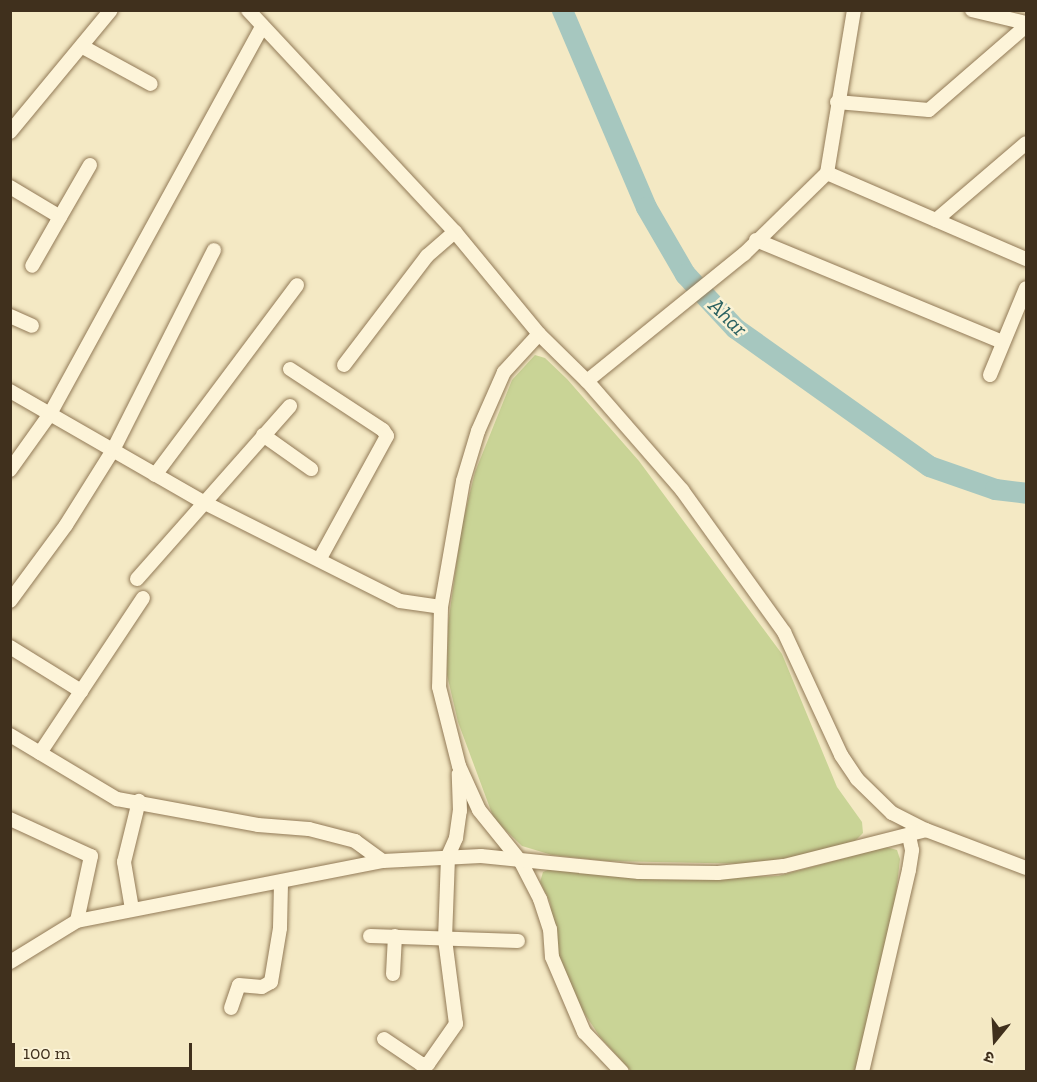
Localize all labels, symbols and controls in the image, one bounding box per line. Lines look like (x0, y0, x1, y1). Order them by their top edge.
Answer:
water label: Ahar (703, 292, 753, 342)
north arrow (965, 1010, 1025, 1070)
scale bar (15, 1031, 195, 1069)
text: 100 m (23, 1042, 70, 1064)
text: उ (982, 1047, 997, 1068)

